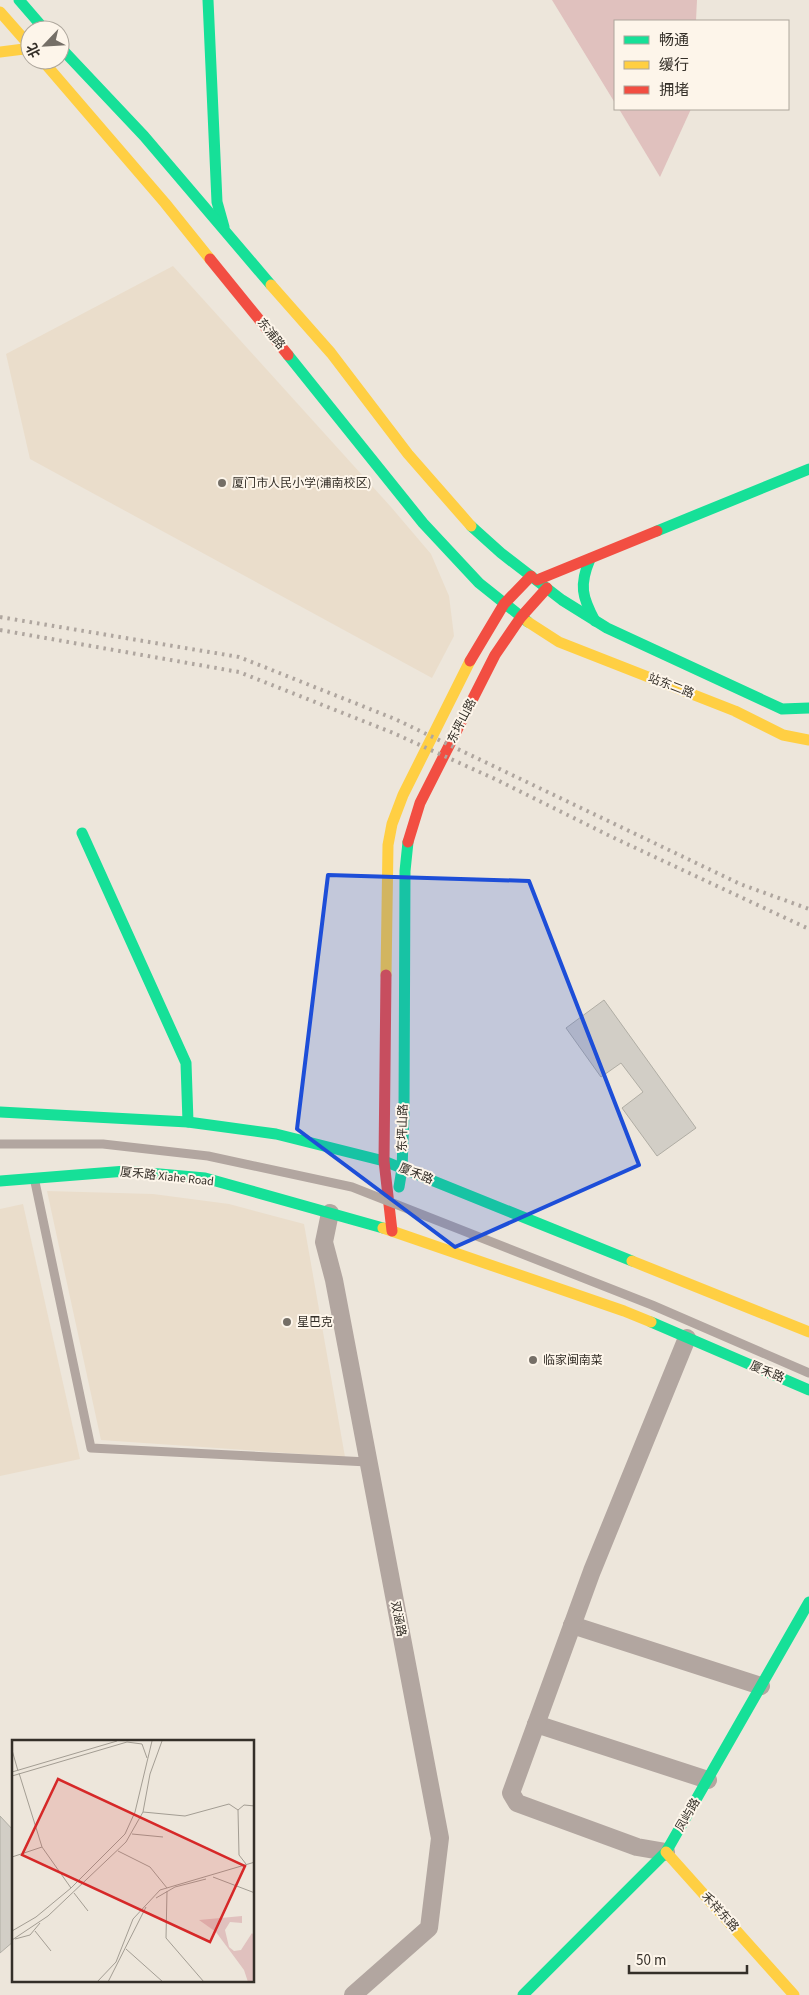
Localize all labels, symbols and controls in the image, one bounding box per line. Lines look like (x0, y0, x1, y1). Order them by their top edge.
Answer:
north arrow (20, 20, 70, 70)
legend (614, 20, 789, 110)
text: 畅通 (659, 30, 689, 51)
text: 北 (22, 40, 46, 61)
text: 缓行 (659, 55, 689, 76)
text: 拥堵 (659, 80, 689, 101)
street label: 东浦路 (253, 315, 289, 353)
place label: 厦门市人民小学(浦南校区) (232, 475, 371, 492)
marker: 厦门市人民小学(浦南校区) (216, 477, 228, 489)
street label: 站东二路 (646, 669, 696, 703)
street label: 东坪山路 (444, 696, 480, 746)
street label: 东坪山路 (394, 1104, 412, 1152)
street label: 厦禾路 (396, 1159, 436, 1189)
street label: 厦禾路 Xiahe Road (119, 1164, 215, 1190)
place label: 星巴克 (297, 1314, 333, 1331)
marker: 星巴克 (281, 1316, 293, 1328)
place label: 临家闽南菜 (543, 1352, 603, 1369)
marker: 临家闽南菜 (527, 1354, 539, 1366)
street label: 厦禾路 (747, 1357, 787, 1387)
street label: 双涵路 (386, 1600, 410, 1638)
inset map (12, 1740, 255, 1982)
street label: 凤屿路 (672, 1795, 704, 1835)
street label: 禾祥东路 (698, 1888, 742, 1936)
scale bar (629, 1942, 746, 1974)
text: 50 m (636, 1950, 666, 1971)

